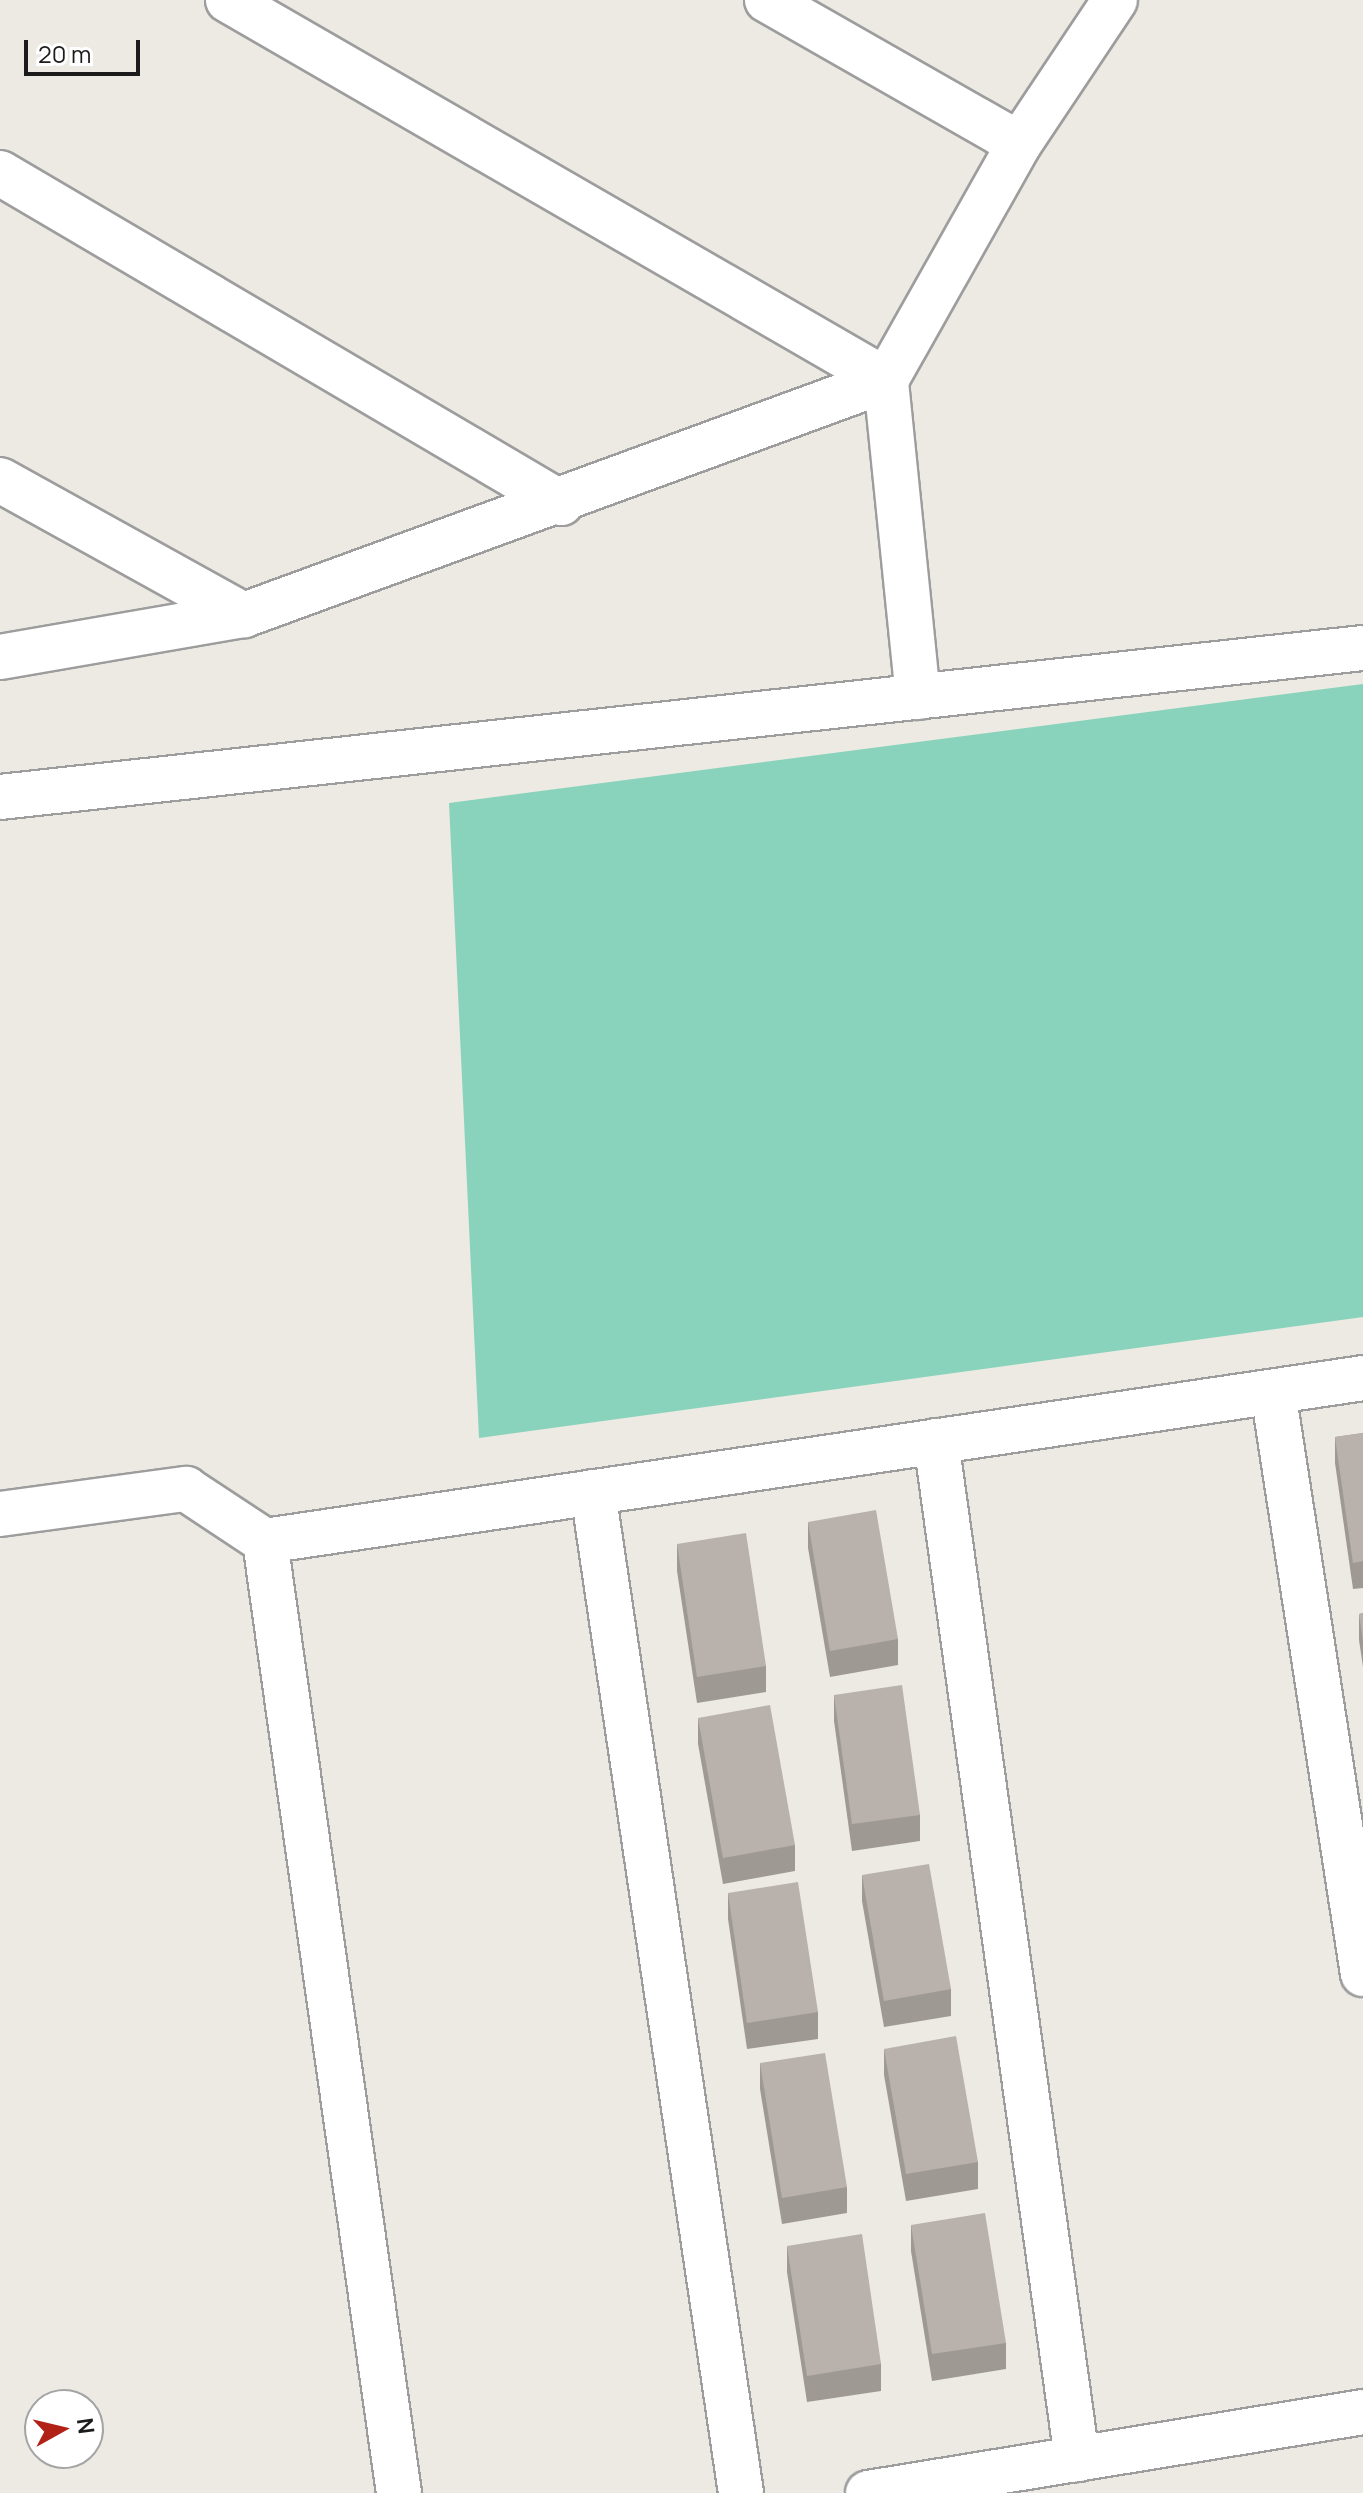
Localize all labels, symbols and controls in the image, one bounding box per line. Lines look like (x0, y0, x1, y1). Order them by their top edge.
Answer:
scale bar (28, 24, 144, 74)
text: 20 m (38, 37, 91, 70)
north arrow (24, 2389, 104, 2469)
text: N (70, 2416, 102, 2436)

